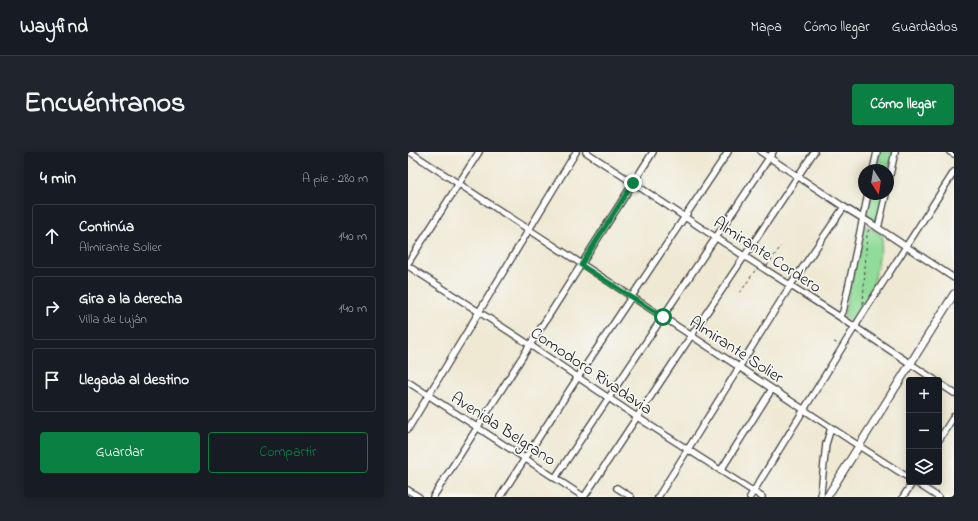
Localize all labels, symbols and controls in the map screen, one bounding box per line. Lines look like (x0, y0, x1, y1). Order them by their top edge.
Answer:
text: Wayfind (20, 14, 88, 41)
text: Mapa (751, 17, 782, 38)
text: Cómo llegar (804, 17, 870, 38)
text: Guardados (892, 17, 958, 38)
text: Encuéntranos (24, 84, 185, 125)
button: Cómo llegar (852, 84, 954, 125)
north arrow (858, 164, 894, 200)
text: 4 min (40, 166, 76, 191)
text: A pie · 280 m (302, 169, 368, 188)
route end (624, 174, 642, 192)
street label: Almirante Cordero (708, 211, 826, 300)
text: Continúa (79, 216, 134, 238)
icon: ahead (41, 225, 63, 247)
text: 140 m (339, 227, 367, 246)
text: Almirante Solier (79, 238, 162, 257)
text: Gira a la derecha (79, 288, 182, 310)
icon: right (41, 297, 63, 319)
text: 140 m (339, 299, 367, 318)
route start (654, 308, 672, 326)
text: Villa de Luján (79, 310, 147, 329)
street label: Almirante Solier (684, 310, 789, 391)
street label: Comodoro Rivadavia (525, 321, 657, 422)
icon: arrive (41, 369, 63, 391)
text: Llegada al destino (79, 369, 189, 391)
map controls (906, 377, 942, 485)
button: + (906, 377, 942, 413)
street label: Avenida Belgrano (445, 386, 561, 474)
button: − (906, 413, 942, 449)
button: Guardar (40, 432, 200, 473)
button: Compartir (208, 432, 368, 473)
button: layers (906, 449, 942, 485)

